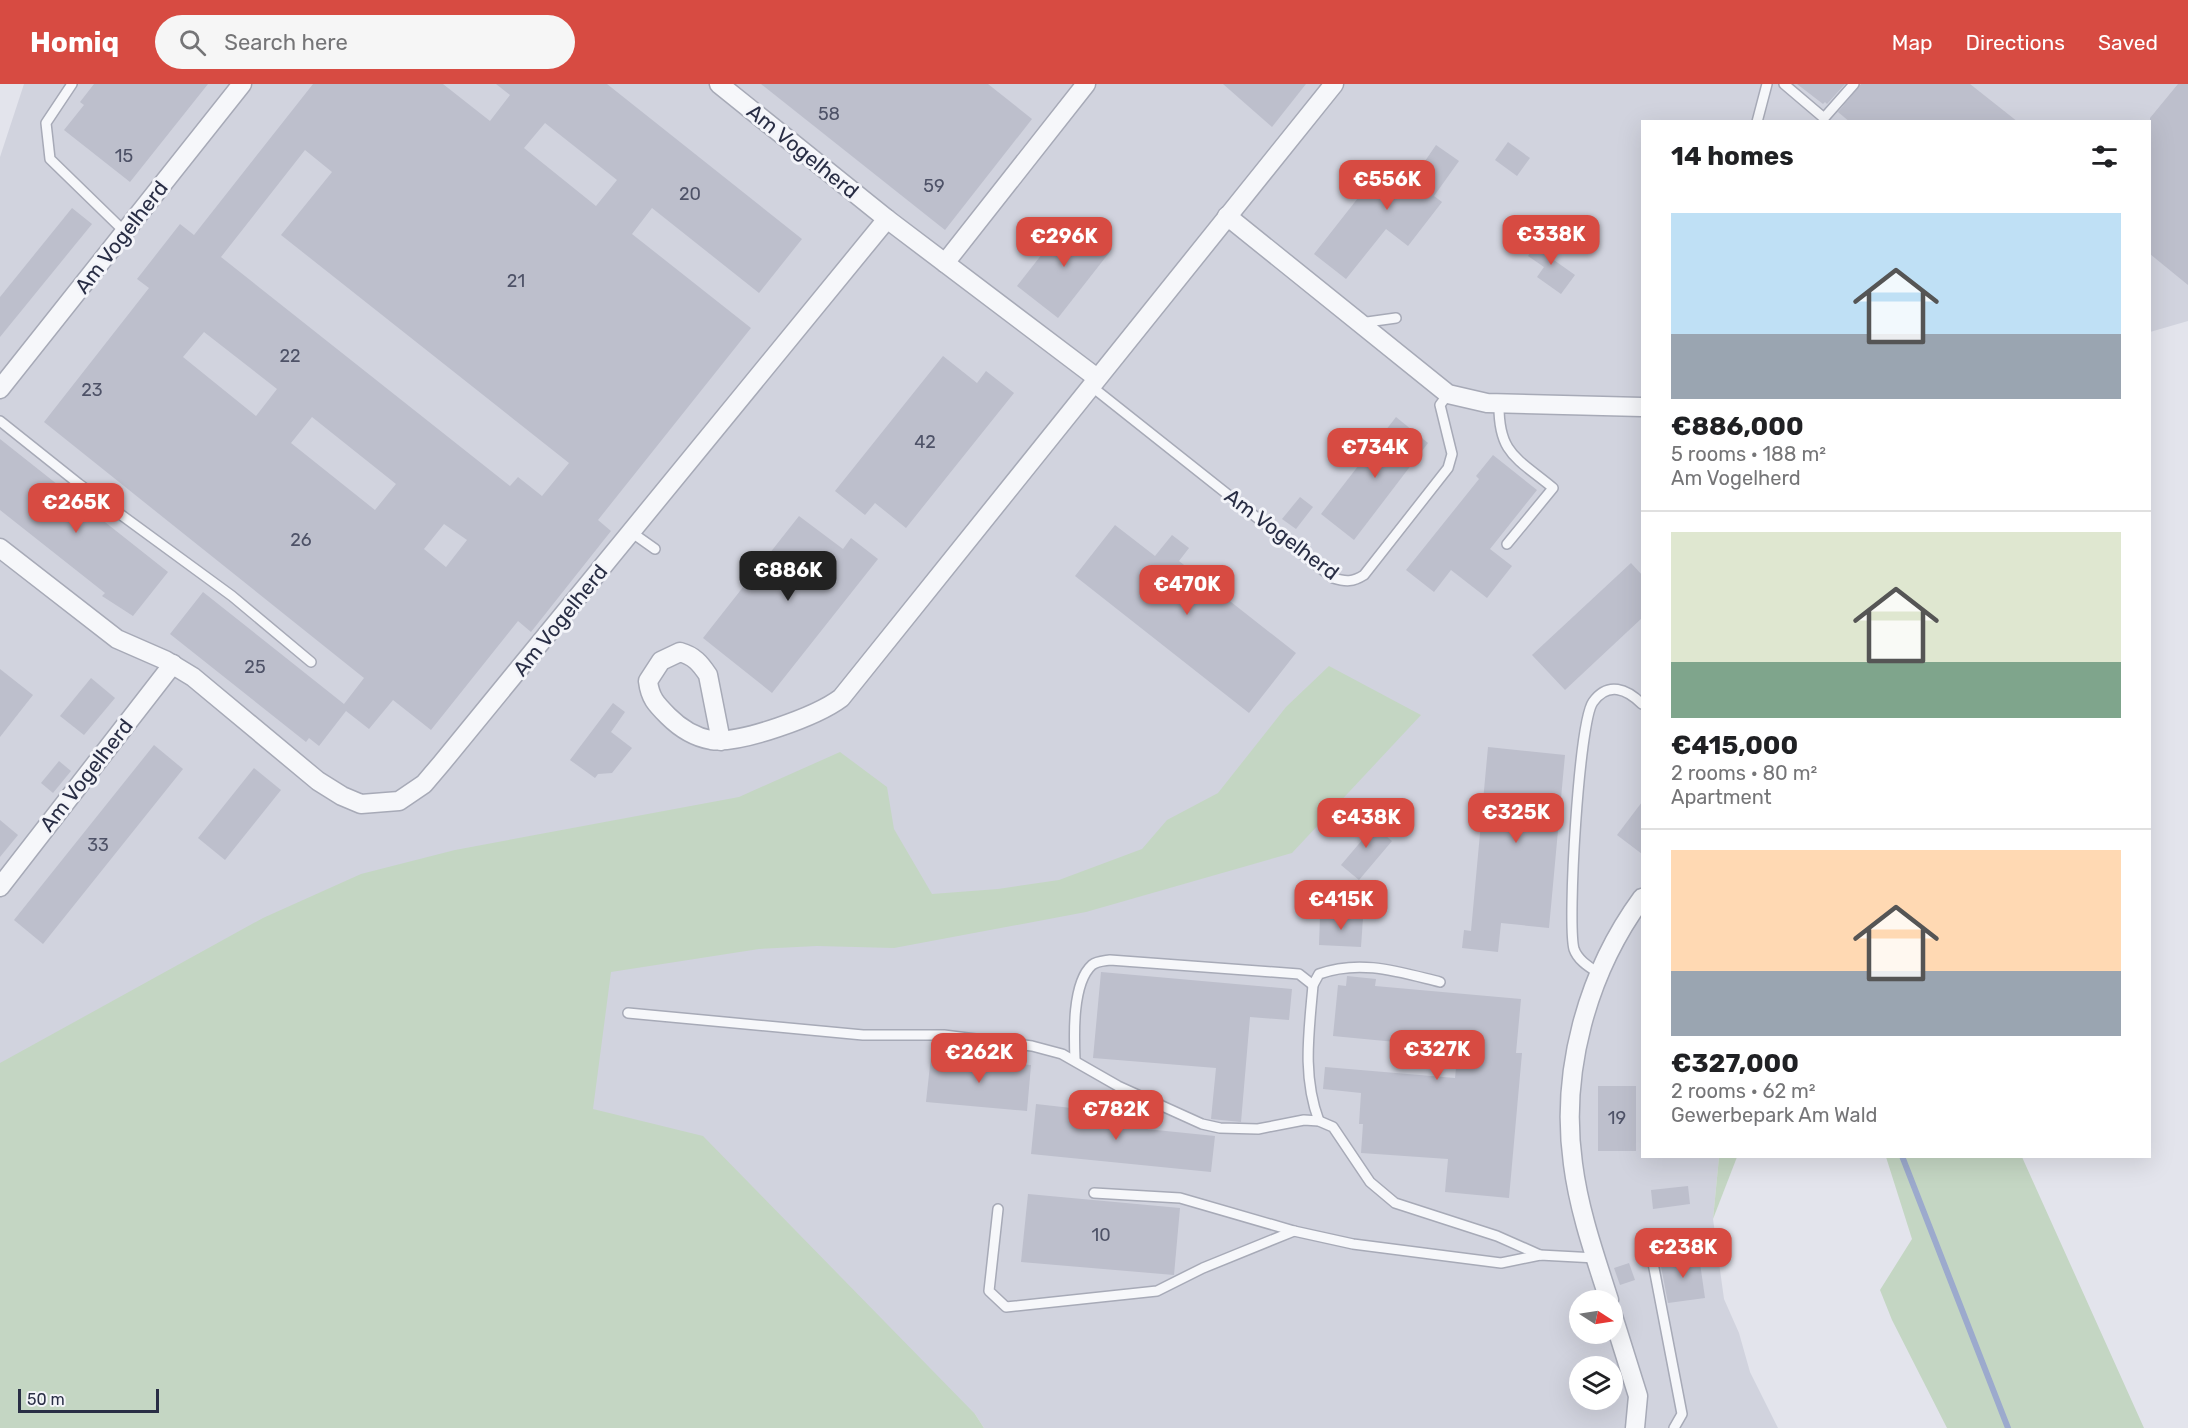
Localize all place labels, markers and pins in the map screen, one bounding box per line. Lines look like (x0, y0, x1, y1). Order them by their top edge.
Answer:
pin: €556K (1345, 160, 1429, 211)
pin: €338K (1509, 215, 1593, 266)
pin: €296K (1022, 217, 1106, 268)
pin: €734K (1333, 428, 1417, 479)
pin: €265K (34, 483, 118, 534)
pin: €886K (746, 551, 830, 602)
pin: €470K (1145, 565, 1229, 616)
pin: €325K (1474, 793, 1558, 844)
pin: €438K (1324, 798, 1408, 849)
pin: €415K (1299, 880, 1383, 931)
pin: €327K (1395, 1030, 1479, 1081)
pin: €262K (937, 1033, 1021, 1084)
pin: €782K (1074, 1090, 1158, 1141)
pin: €238K (1641, 1228, 1725, 1279)

